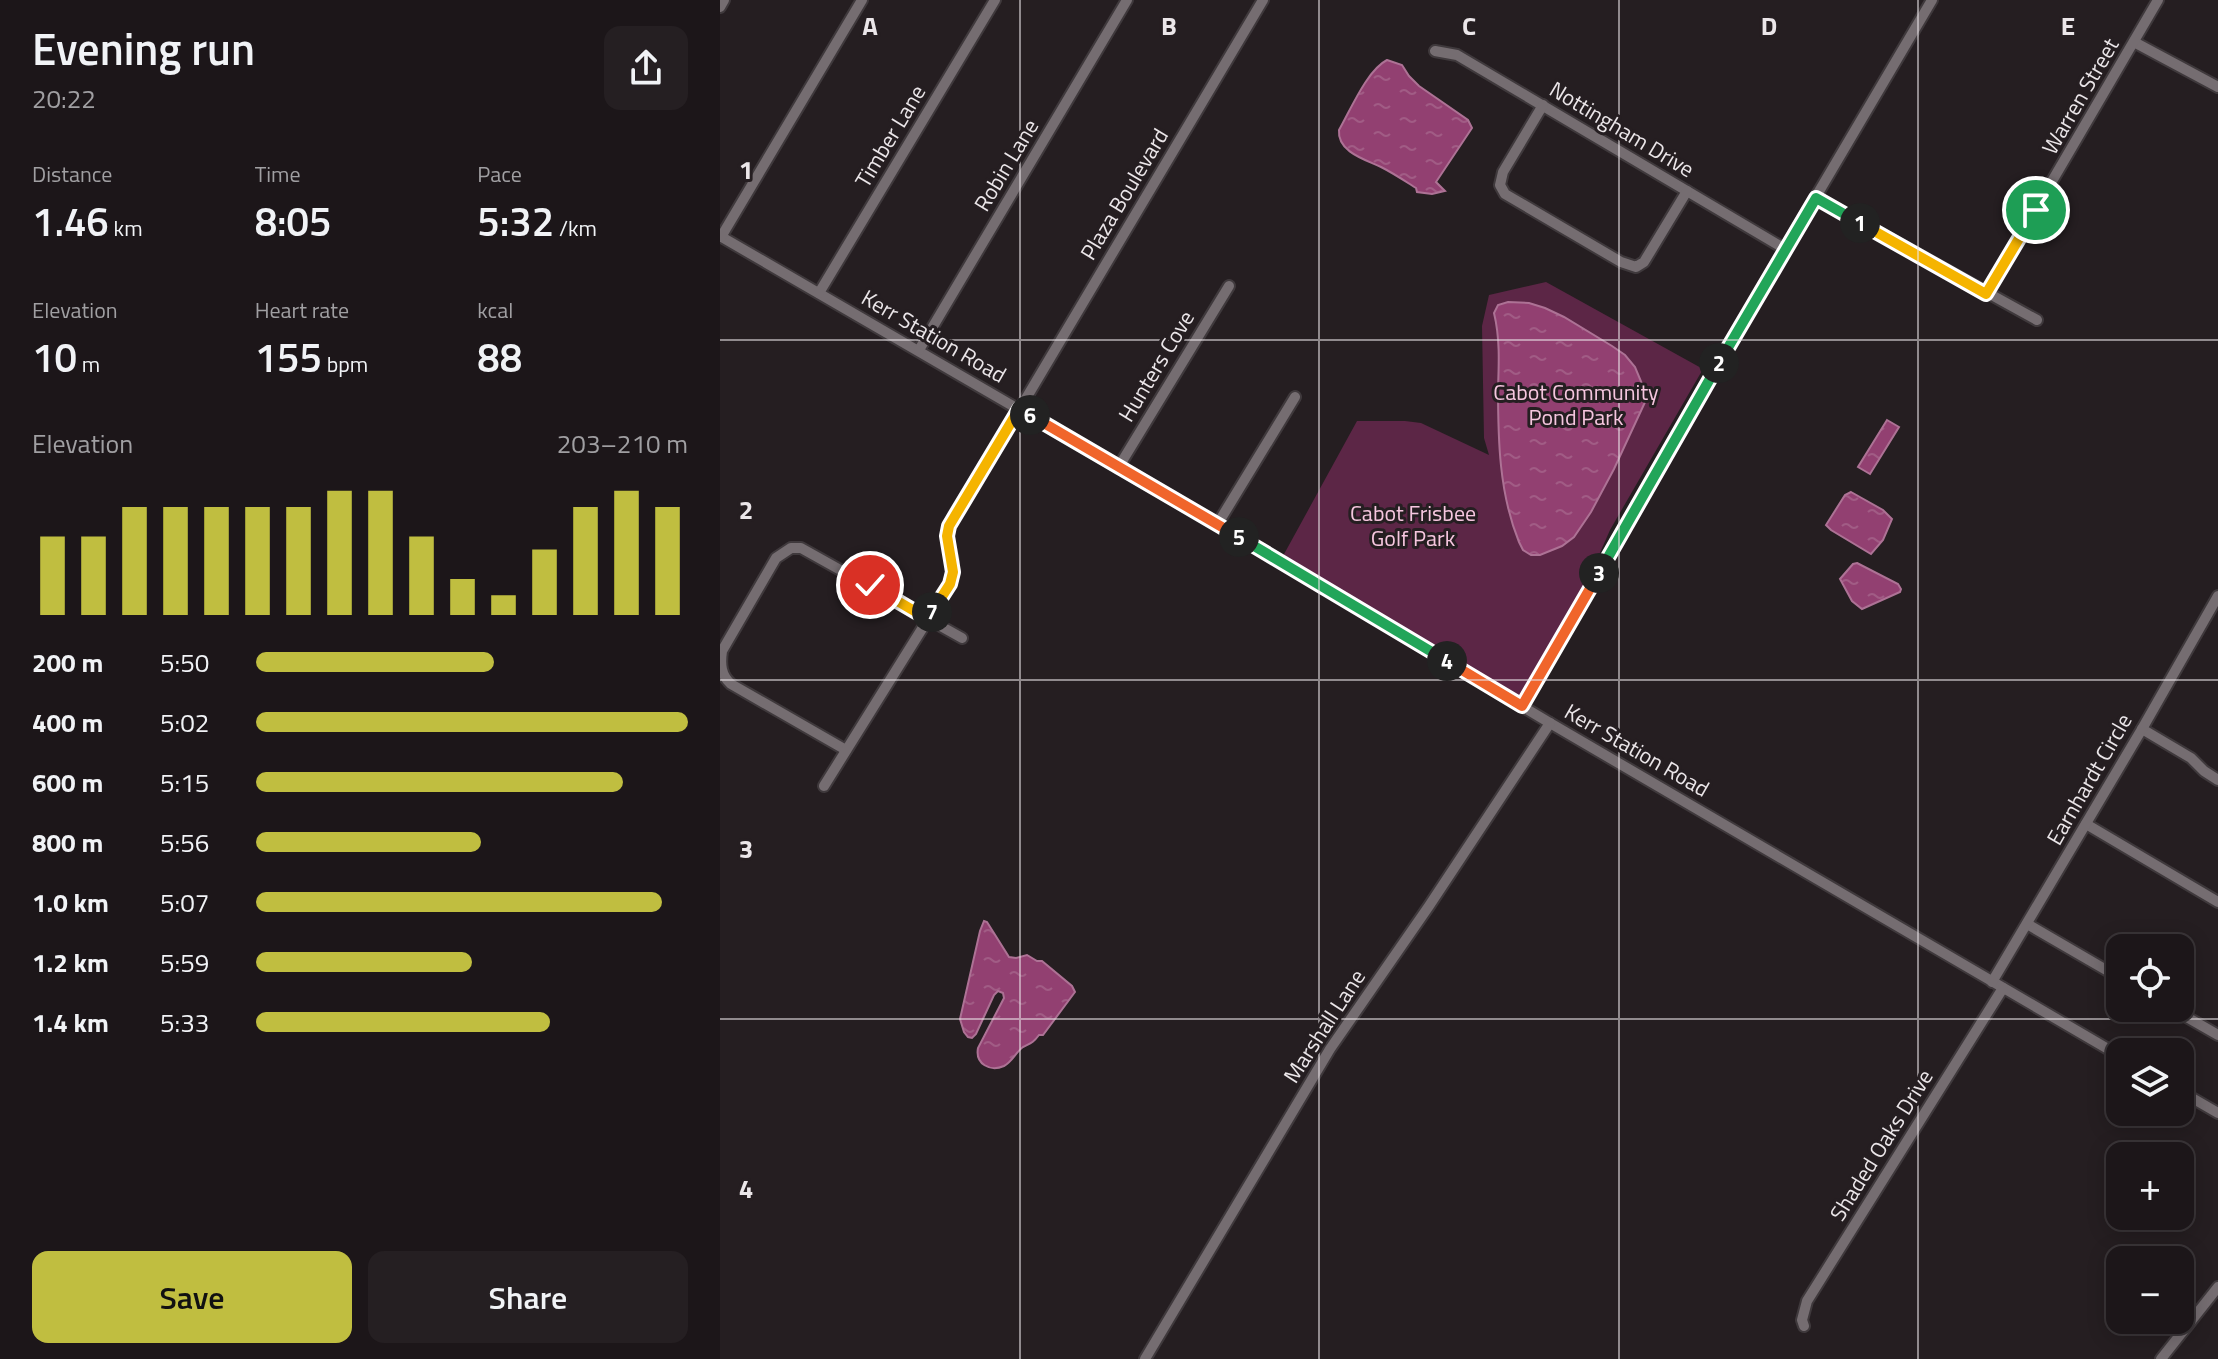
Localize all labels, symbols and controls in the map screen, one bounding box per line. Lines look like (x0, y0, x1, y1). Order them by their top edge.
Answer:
text: A (862, 6, 878, 45)
text: B (1161, 6, 1177, 45)
text: C (1462, 6, 1476, 45)
text: D (1761, 6, 1777, 45)
text: E (2061, 6, 2075, 45)
text: Evening run (32, 15, 255, 82)
button: share (604, 26, 688, 110)
street label: Warren Street (2033, 31, 2127, 161)
street label: Nottingham Drive (1543, 72, 1701, 186)
street label: Timber Lane (846, 78, 934, 194)
text: 20:22 (32, 79, 96, 118)
street label: Robin Lane (965, 112, 1047, 218)
street label: Plaza Boulevard (1071, 122, 1177, 266)
text: 1 (739, 150, 753, 189)
text: Distance (32, 157, 112, 191)
text: Time (255, 157, 301, 191)
text: Pace (477, 157, 522, 191)
pin (2002, 176, 2070, 244)
icon: arrive (2014, 188, 2058, 232)
text: 1.46 (32, 191, 109, 252)
text: 8:05 (255, 191, 331, 252)
text: 5:32 (477, 191, 554, 252)
pin: 1 (1840, 203, 1880, 243)
text: 1 (1854, 206, 1866, 240)
text: km (109, 211, 143, 245)
text: /km (554, 211, 597, 245)
street label: Kerr Station Road (855, 281, 1013, 391)
text: Elevation (32, 293, 118, 327)
text: Heart rate (255, 293, 349, 327)
text: kcal (477, 293, 513, 327)
street label: Hunters Cove (1109, 304, 1203, 428)
text: 10 (32, 327, 77, 388)
text: 155 (255, 327, 322, 388)
text: 88 (477, 327, 522, 388)
pin: 2 (1699, 343, 1739, 383)
text: 2 (1713, 346, 1725, 380)
text: m (77, 347, 100, 381)
text: bpm (322, 347, 368, 381)
park label: Cabot Community Pond Park (1493, 375, 1659, 434)
pin: 6 (1010, 395, 1050, 435)
text: 6 (1024, 398, 1036, 432)
text: Elevation (32, 424, 133, 463)
text: 203–210 m (557, 424, 688, 463)
text: 2 (739, 490, 753, 529)
park label: Cabot Frisbee Golf Park (1350, 496, 1476, 555)
pin: 5 (1219, 517, 1259, 557)
text: 5 (1233, 520, 1245, 554)
pin (836, 551, 904, 619)
pin: 3 (1579, 553, 1619, 593)
text: 3 (1593, 556, 1605, 590)
icon: check (848, 563, 892, 607)
pin: 7 (912, 592, 952, 632)
text: 7 (926, 595, 938, 629)
pin: 4 (1427, 641, 1467, 681)
text: 200 m (32, 643, 103, 682)
text: 5:50 (160, 643, 209, 682)
text: 4 (1441, 644, 1453, 678)
street label: Kerr Station Road (1558, 695, 1716, 805)
text: 400 m (32, 703, 103, 742)
text: 5:02 (160, 703, 209, 742)
street label: Earnhardt Circle (2038, 707, 2140, 851)
text: 600 m (32, 763, 103, 802)
text: 5:15 (160, 763, 209, 802)
text: 800 m (32, 823, 103, 862)
text: 5:56 (160, 823, 209, 862)
text: 3 (739, 829, 753, 868)
text: 1.0 km (32, 883, 109, 922)
text: 5:07 (160, 883, 209, 922)
map controls (2106, 934, 2194, 1334)
button: locate (2106, 934, 2194, 1022)
text: 1.2 km (32, 943, 109, 982)
text: 5:59 (160, 943, 209, 982)
street label: Marshall Lane (1274, 962, 1374, 1090)
text: 1.4 km (32, 1003, 109, 1042)
text: 5:33 (160, 1003, 209, 1042)
button: layers (2106, 1038, 2194, 1126)
street label: Shaded Oaks Drive (1821, 1063, 1941, 1227)
button: + (2106, 1142, 2194, 1230)
text: 4 (739, 1169, 753, 1208)
button: − (2106, 1246, 2194, 1334)
button: Save (32, 1251, 352, 1343)
button: Share (368, 1251, 688, 1343)

